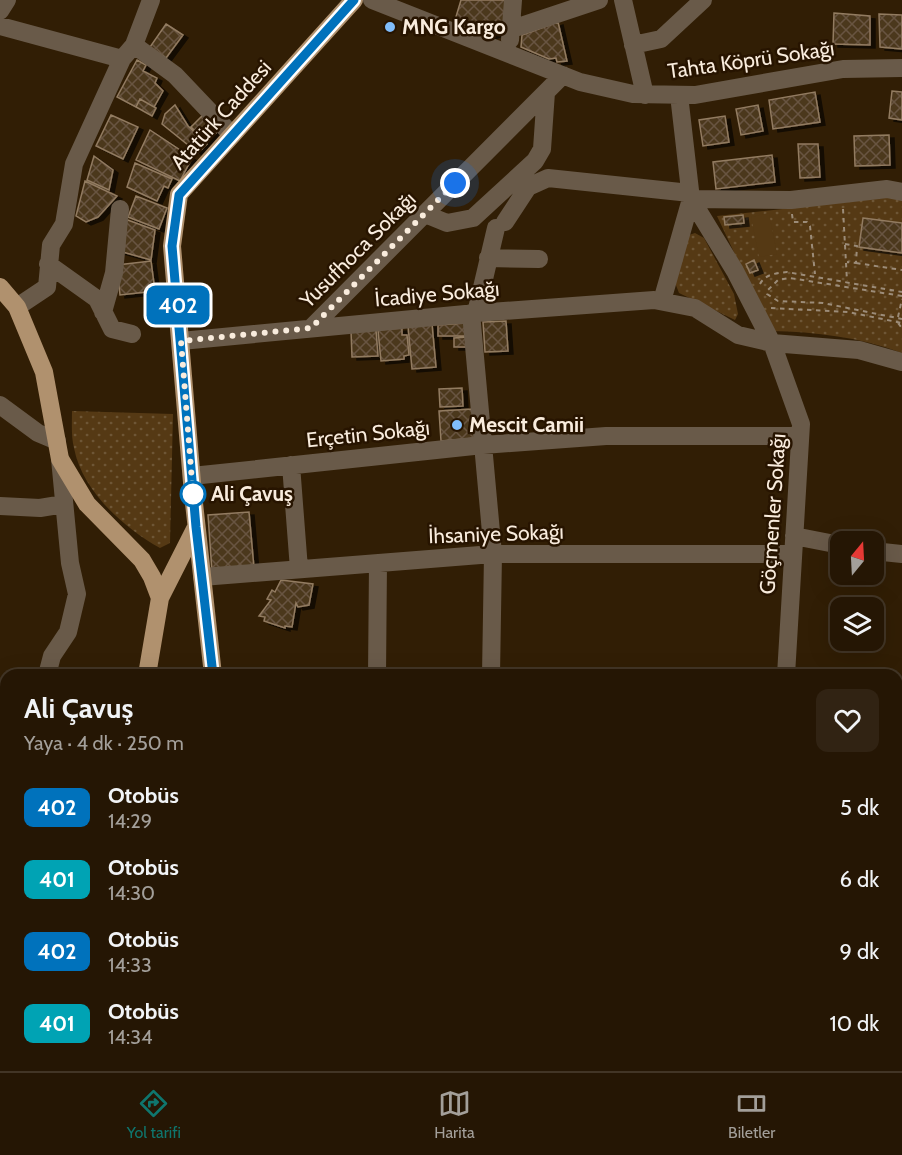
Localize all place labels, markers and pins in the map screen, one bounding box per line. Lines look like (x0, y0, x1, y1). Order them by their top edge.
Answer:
place label: MNG Kargo (402, 14, 506, 39)
marker: MNG Kargo (383, 20, 397, 34)
place label: Mescit Camii (469, 412, 584, 437)
marker: Mescit Camii (450, 418, 464, 432)
marker: Ali Çavuş (180, 481, 206, 507)
place label: Ali Çavuş (211, 481, 293, 506)

